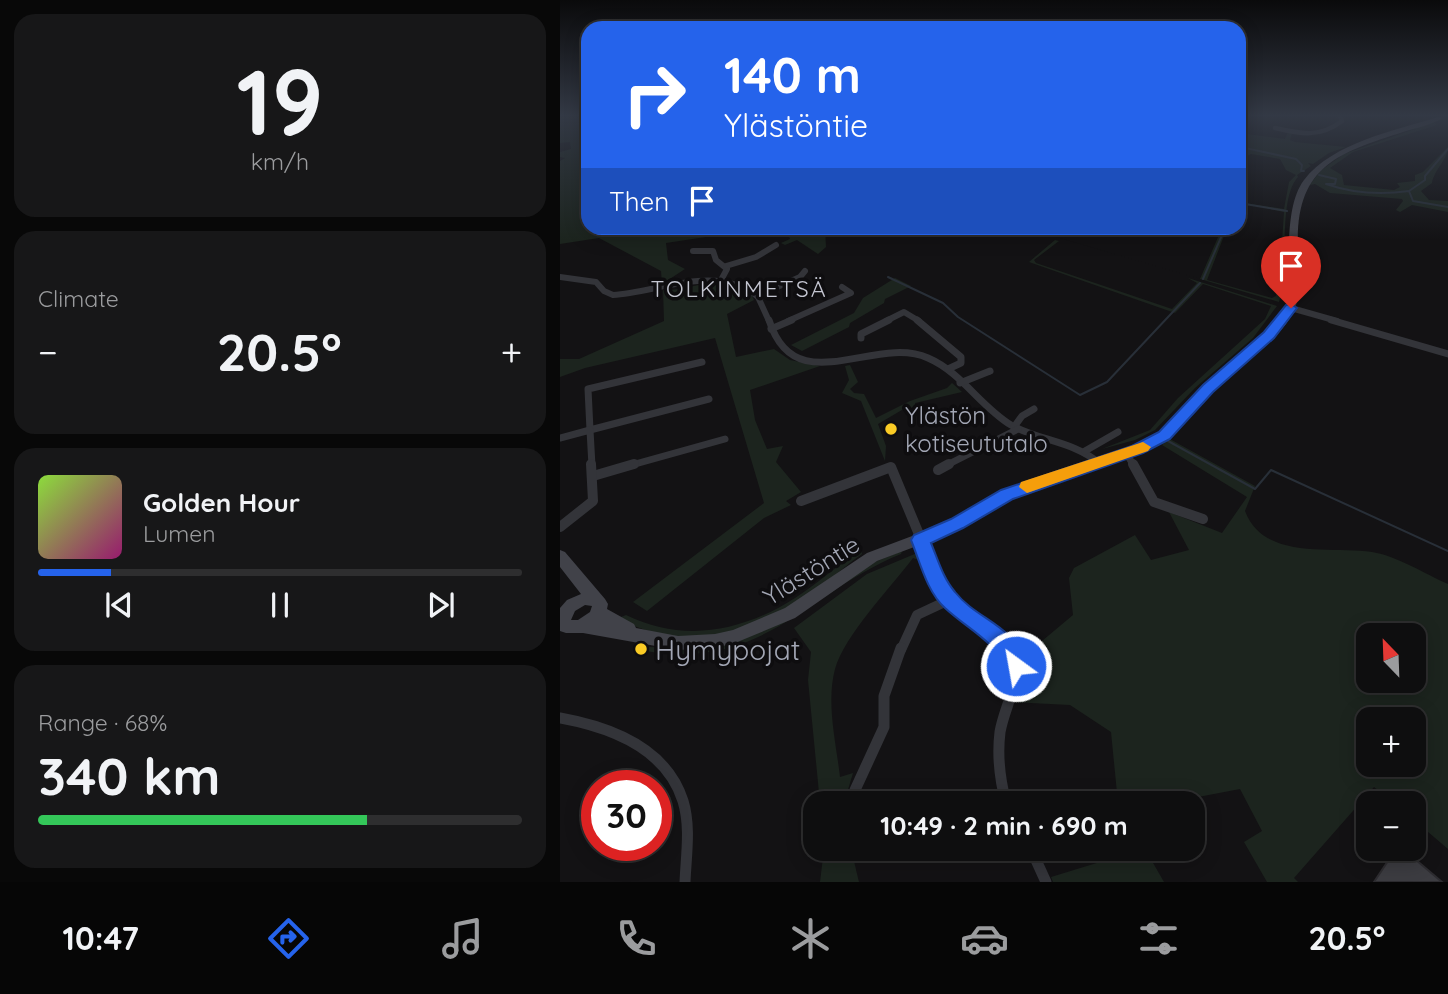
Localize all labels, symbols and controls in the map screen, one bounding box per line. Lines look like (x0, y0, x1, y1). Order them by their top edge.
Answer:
text: 19 (236, 44, 324, 158)
text: 140 m (724, 44, 861, 105)
icon: right (609, 49, 700, 140)
text: Ylästöntie (724, 105, 868, 145)
text: km/h (251, 147, 309, 176)
icon: arrive (683, 182, 721, 220)
text: Then (609, 185, 669, 218)
pin (1261, 236, 1321, 308)
icon: arrive (1272, 247, 1310, 285)
district label: TOLKINMETSÄ (650, 274, 828, 303)
text: Climate (38, 284, 119, 313)
text: 20.5° (217, 319, 342, 384)
text: − (38, 328, 58, 376)
text: + (501, 328, 522, 376)
place label: Ylästön kotiseututalo (905, 400, 1048, 458)
marker: Ylästön kotiseututalo (883, 421, 899, 437)
text: Golden Hour (143, 486, 300, 519)
text: Lumen (143, 519, 216, 548)
street label: Ylästöntie (757, 529, 865, 611)
icon: previous (100, 586, 138, 624)
icon: pause (261, 586, 299, 624)
icon: next (422, 586, 460, 624)
north arrow (1356, 623, 1426, 693)
map controls (1356, 623, 1426, 861)
position arrow (979, 629, 1053, 703)
place label: Hymypojat (655, 632, 800, 667)
marker: Hymypojat (633, 641, 649, 657)
button: + (1356, 707, 1426, 777)
text: Range · 68% (38, 708, 167, 737)
text: 340 km (38, 743, 221, 808)
speed limit sign: 30 (581, 770, 672, 861)
button: − (1356, 791, 1426, 861)
text: 10:49 · 2 min · 690 m (880, 809, 1128, 842)
icon: directions (264, 914, 313, 963)
icon: music (438, 914, 487, 963)
icon: phone (612, 914, 661, 963)
icon: climate (786, 914, 835, 963)
icon: car (960, 914, 1009, 963)
icon: filters (1134, 914, 1183, 963)
text: 10:47 (63, 918, 139, 958)
text: 20.5° (1309, 918, 1385, 958)

